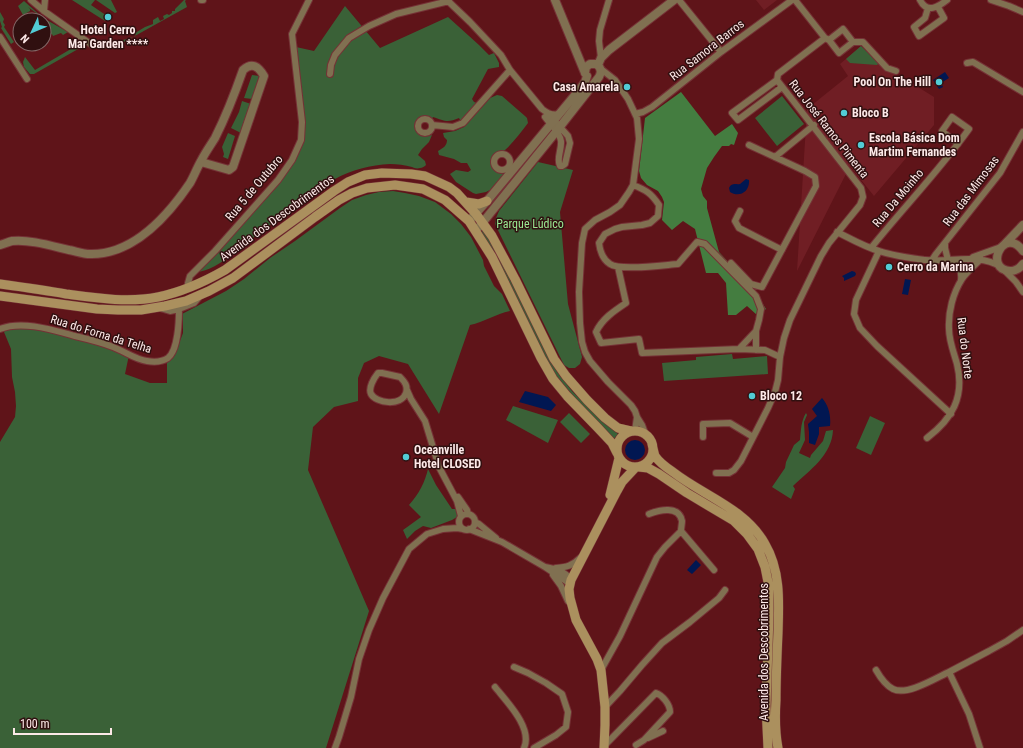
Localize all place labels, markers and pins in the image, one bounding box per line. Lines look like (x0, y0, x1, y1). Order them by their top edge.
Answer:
marker: Hotel Cerro Mar Garden **** (103, 12, 113, 22)
place label: Hotel Cerro Mar Garden **** (68, 23, 149, 51)
place label: Pool On The Hill (854, 75, 931, 89)
marker: Pool On The Hill (934, 77, 944, 87)
place label: Casa Amarela (553, 80, 619, 94)
marker: Casa Amarela (622, 82, 632, 92)
place label: Bloco B (852, 106, 889, 120)
marker: Bloco B (839, 108, 849, 118)
place label: Escola Básica Dom Martim Fernandes (869, 131, 960, 159)
marker: Escola Básica Dom Martim Fernandes (856, 140, 866, 150)
place label: Cerro da Marina (897, 260, 974, 274)
marker: Cerro da Marina (884, 262, 894, 272)
place label: Bloco 12 (760, 389, 802, 403)
marker: Bloco 12 (747, 391, 757, 401)
place label: Oceanville Hotel CLOSED (414, 443, 481, 471)
marker: Oceanville Hotel CLOSED (401, 452, 411, 462)

